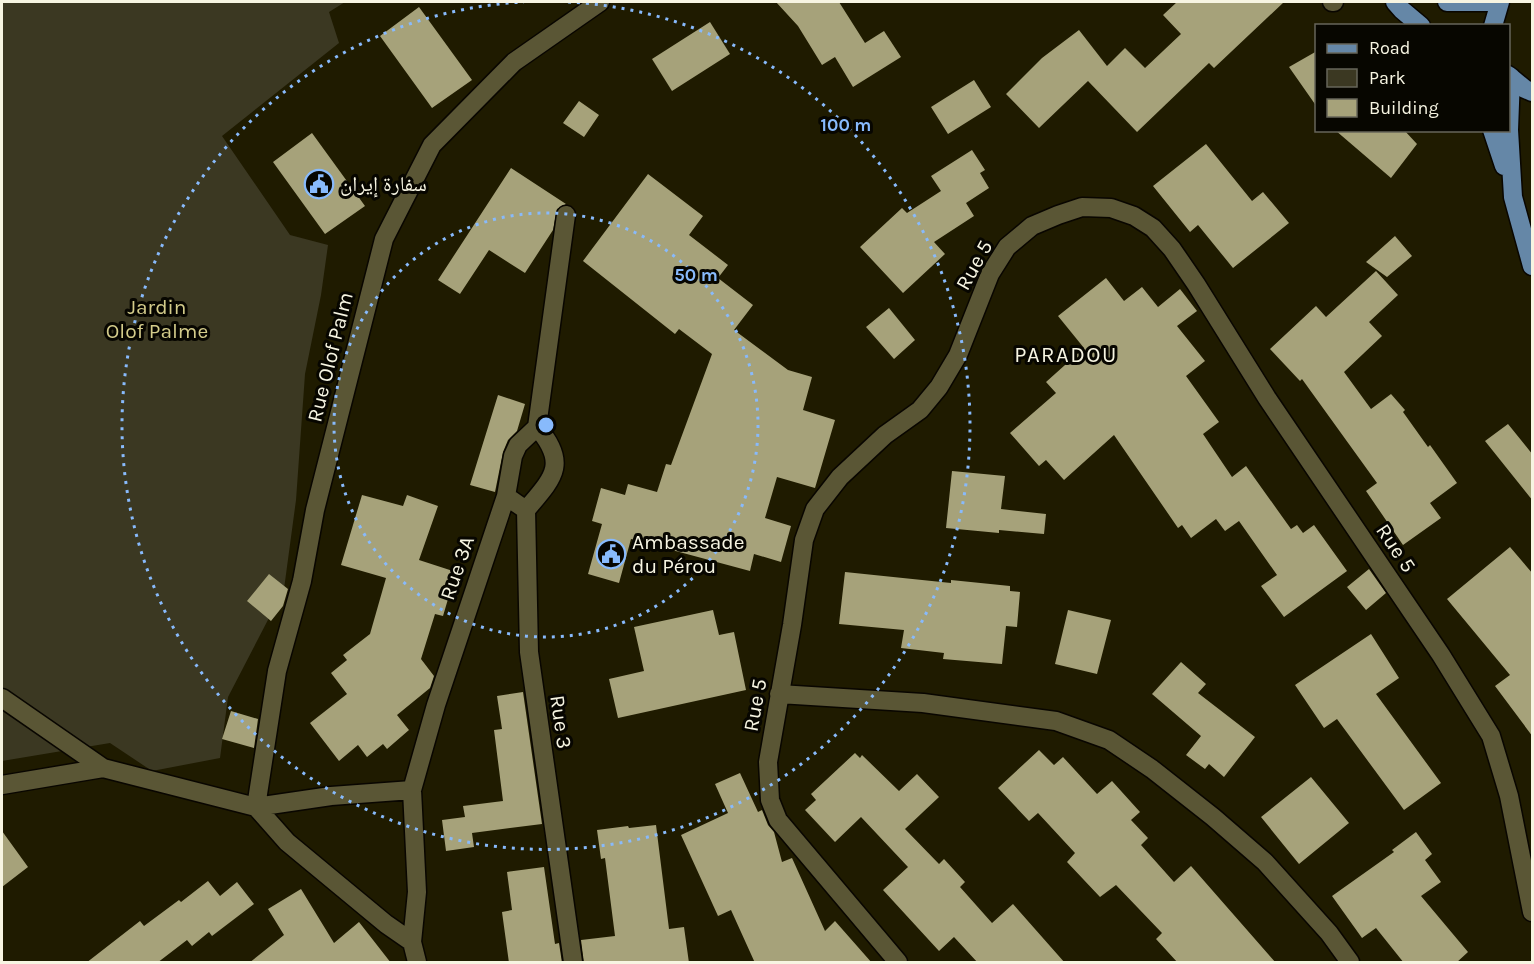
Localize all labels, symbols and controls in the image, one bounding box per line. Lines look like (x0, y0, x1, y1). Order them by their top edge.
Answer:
legend (1315, 24, 1510, 132)
text: Road (1369, 37, 1410, 59)
text: Park (1369, 67, 1406, 89)
text: Building (1369, 97, 1439, 119)
text: 100 m (821, 114, 871, 136)
public building icon: سفارة إيران (303, 168, 335, 200)
place label: سفارة إيران (340, 172, 427, 198)
street label: Rue 5 (951, 236, 997, 294)
text: 50 m (674, 264, 718, 286)
street label: Rue Olof Palm (302, 289, 358, 425)
park label: Jardin Olof Palme (106, 295, 208, 343)
district label: PARADOU (1014, 342, 1118, 368)
centre of rings (536, 415, 556, 435)
street label: Rue 5 (1371, 519, 1421, 577)
place label: Ambassade du Pérou (632, 530, 745, 578)
street label: Rue 3A (435, 533, 479, 603)
public building icon: Ambassade du Pérou (595, 538, 627, 570)
street label: Rue 5 (739, 677, 771, 733)
street label: Rue 3 (545, 694, 577, 750)

